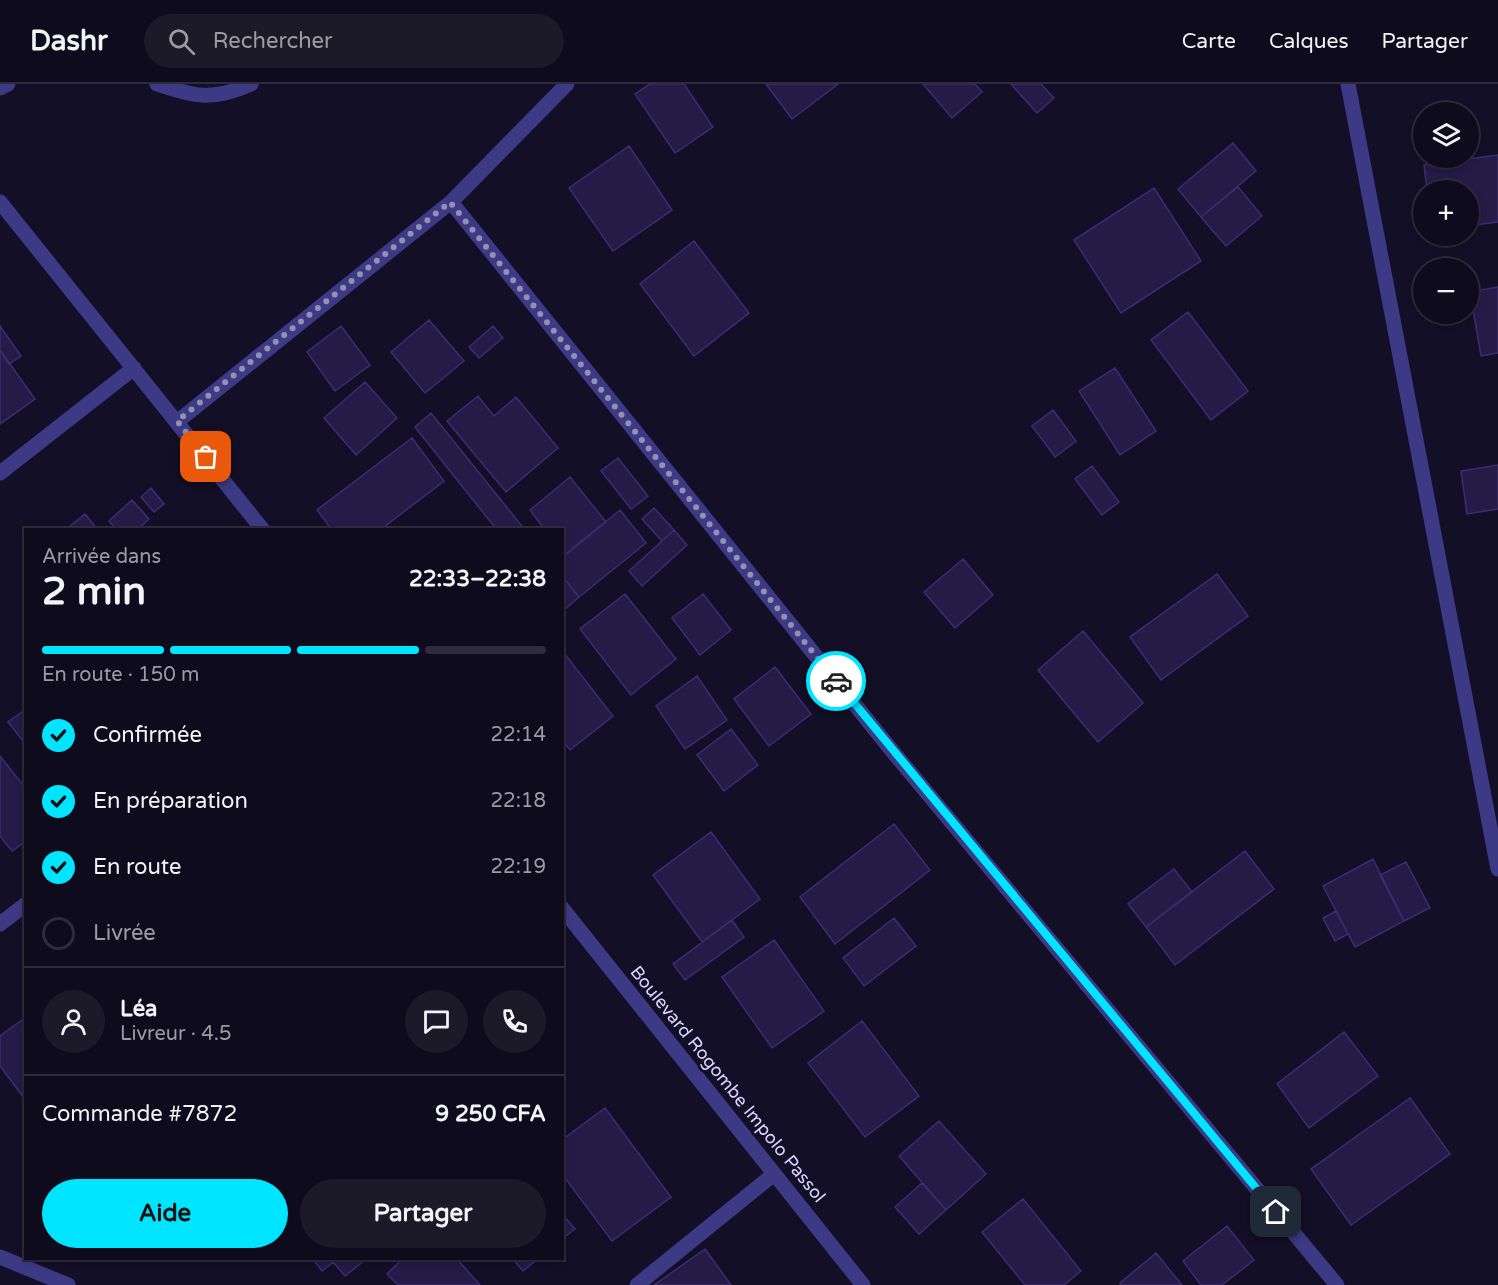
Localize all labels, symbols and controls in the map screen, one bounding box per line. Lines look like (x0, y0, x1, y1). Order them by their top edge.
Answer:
search box (144, 14, 564, 68)
text: Dashr (30, 24, 108, 58)
icon: search (165, 25, 198, 58)
text: Rechercher (213, 28, 333, 54)
text: Carte (1182, 29, 1236, 54)
text: Calques (1269, 29, 1349, 54)
text: Partager (1382, 29, 1468, 54)
map controls (1413, 102, 1479, 324)
button: layers (1413, 102, 1479, 168)
button: + (1413, 180, 1479, 246)
button: − (1413, 258, 1479, 324)
pin (180, 431, 231, 482)
icon: bag (189, 440, 222, 473)
text: Arrivée dans (42, 545, 161, 569)
text: 22:33–22:38 (409, 566, 546, 592)
text: 2 min (42, 568, 146, 615)
courier (806, 651, 866, 711)
text: En route · 150 m (42, 663, 199, 687)
icon: car (820, 665, 853, 698)
icon: check (42, 719, 75, 752)
text: Confirmée (93, 722, 202, 748)
text: 22:14 (491, 723, 546, 747)
icon: check (42, 785, 75, 818)
text: En préparation (93, 788, 248, 814)
text: 22:18 (491, 789, 546, 813)
icon: check (42, 851, 75, 884)
text: En route (93, 854, 182, 880)
text: 22:19 (491, 855, 546, 879)
text: Livrée (93, 920, 156, 946)
street label: Boulevard Rogombe Impolo Passol (626, 961, 830, 1207)
button: person (42, 990, 105, 1053)
button: chat (405, 990, 468, 1053)
button: phone (483, 990, 546, 1053)
text: Léa (120, 996, 158, 1022)
text: Livreur · 4.5 (120, 1022, 232, 1046)
text: Commande #7872 (42, 1101, 237, 1127)
text: 9 250 CFA (435, 1101, 546, 1127)
button: Aide (42, 1179, 288, 1248)
button: Partager (300, 1179, 546, 1248)
pin (1250, 1186, 1301, 1237)
icon: home (1259, 1195, 1292, 1228)

